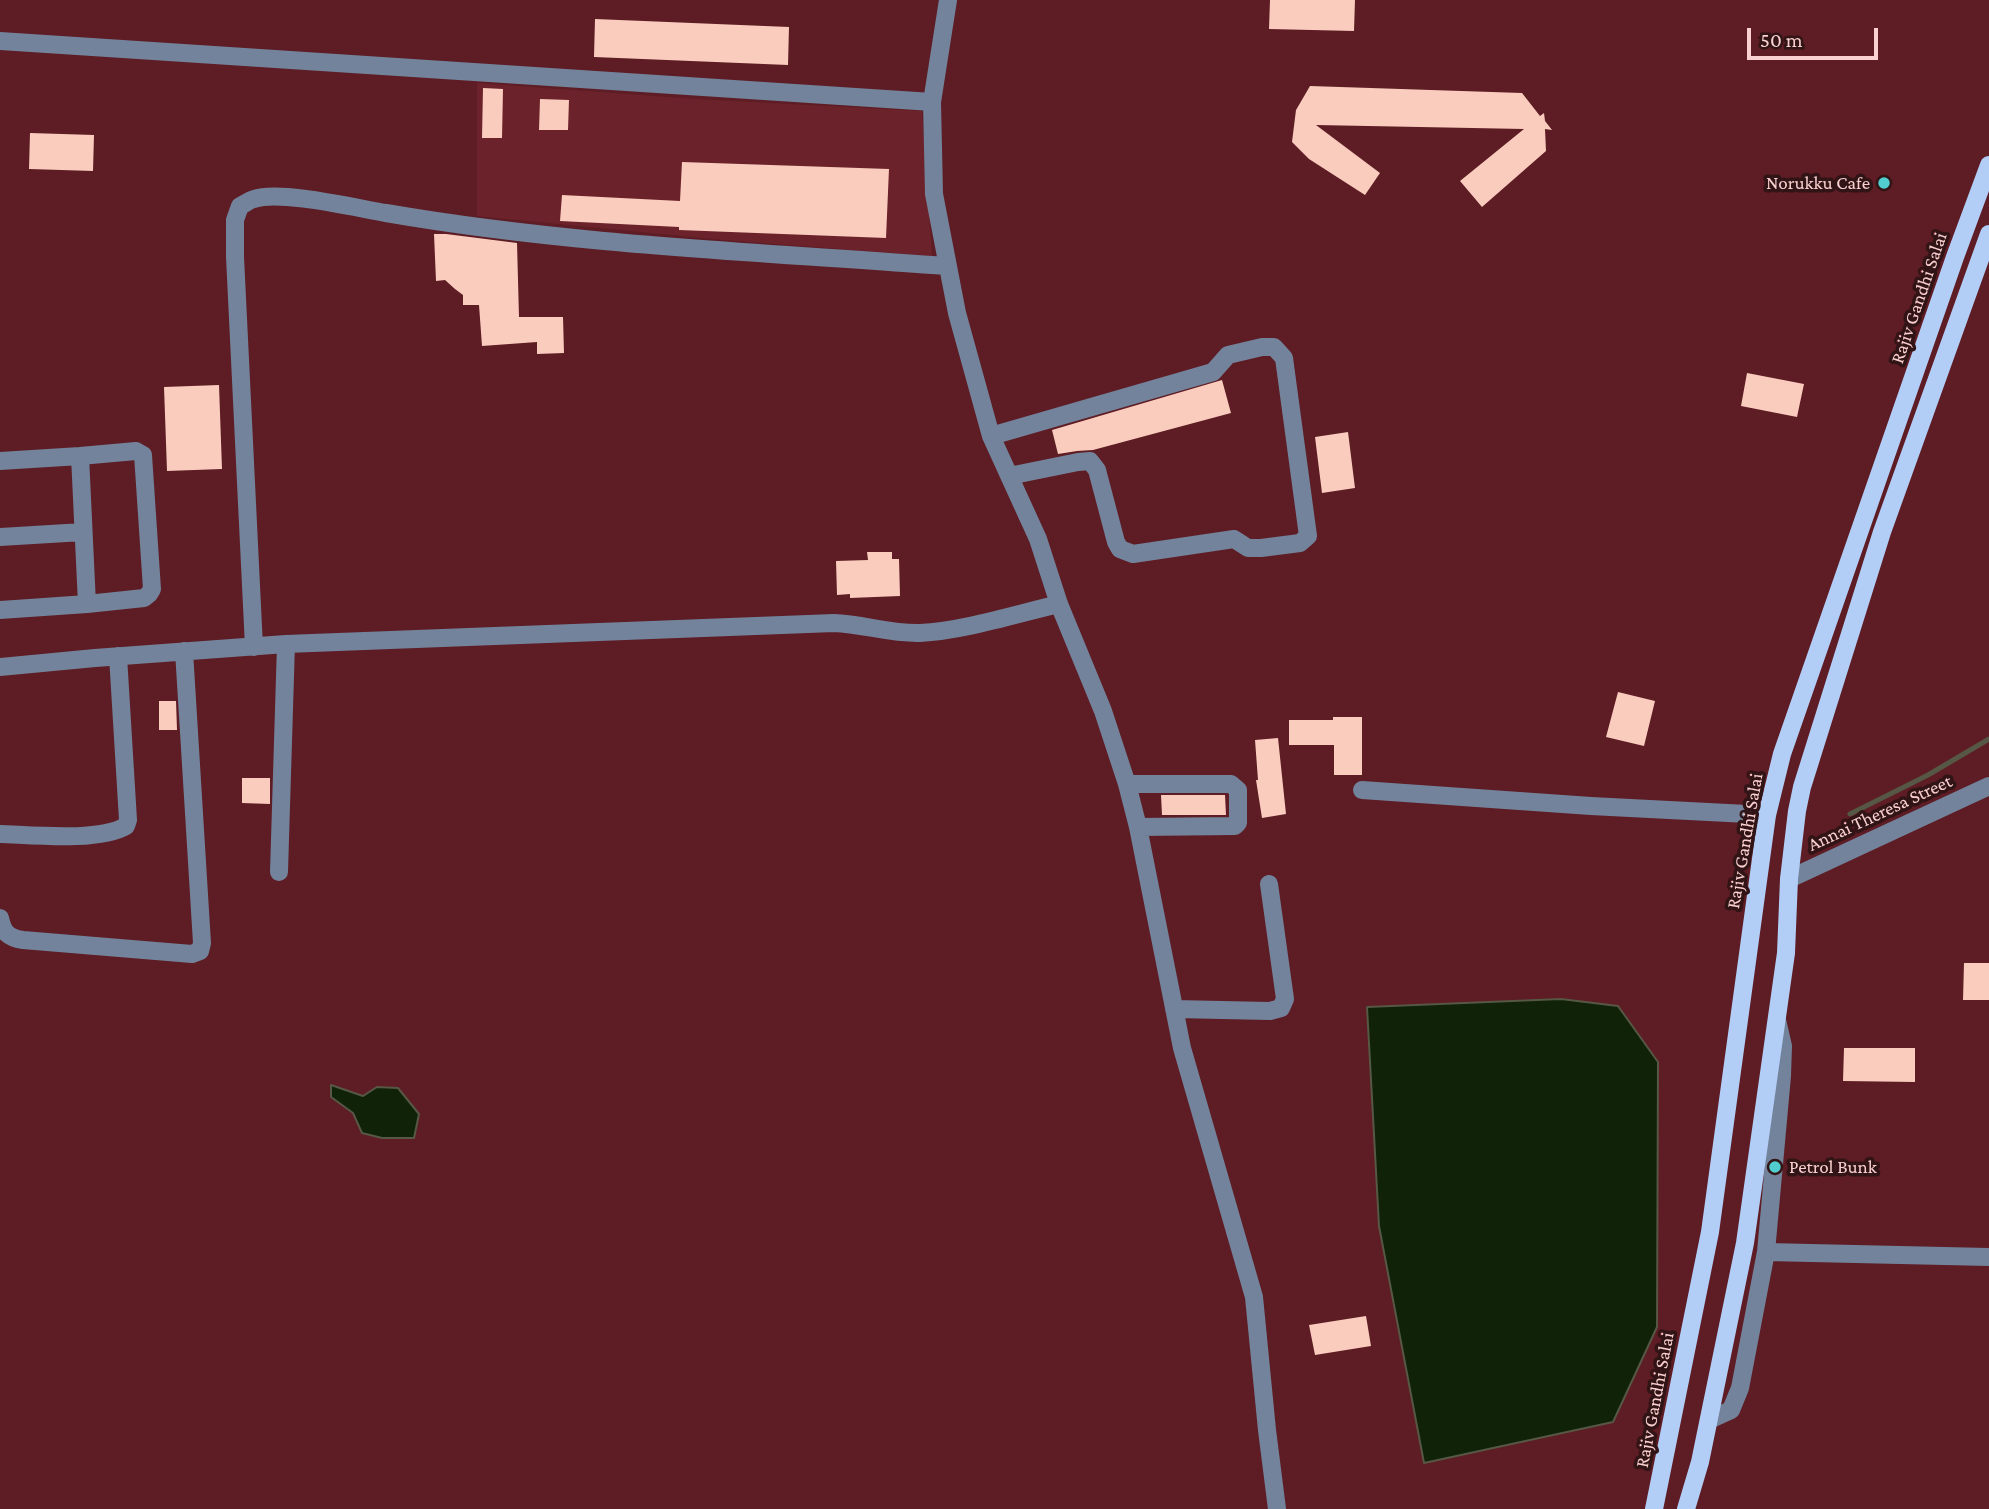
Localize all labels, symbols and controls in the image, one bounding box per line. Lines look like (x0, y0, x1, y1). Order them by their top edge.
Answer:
scale bar (1751, 14, 1882, 58)
text: 50 m (1760, 28, 1803, 52)
place label: Norukku Cafe (1766, 172, 1870, 194)
marker: Norukku Cafe (1876, 175, 1892, 191)
street label: Rajiv Gandhi Salai (1886, 229, 1952, 367)
street label: Annai Theresa Street (1804, 770, 1956, 856)
street label: Rajiv Gandhi Salai (1722, 771, 1768, 911)
place label: Petrol Bunk (1789, 1156, 1877, 1178)
marker: Petrol Bunk (1767, 1159, 1783, 1175)
street label: Rajiv Gandhi Salai (1631, 1330, 1679, 1470)

